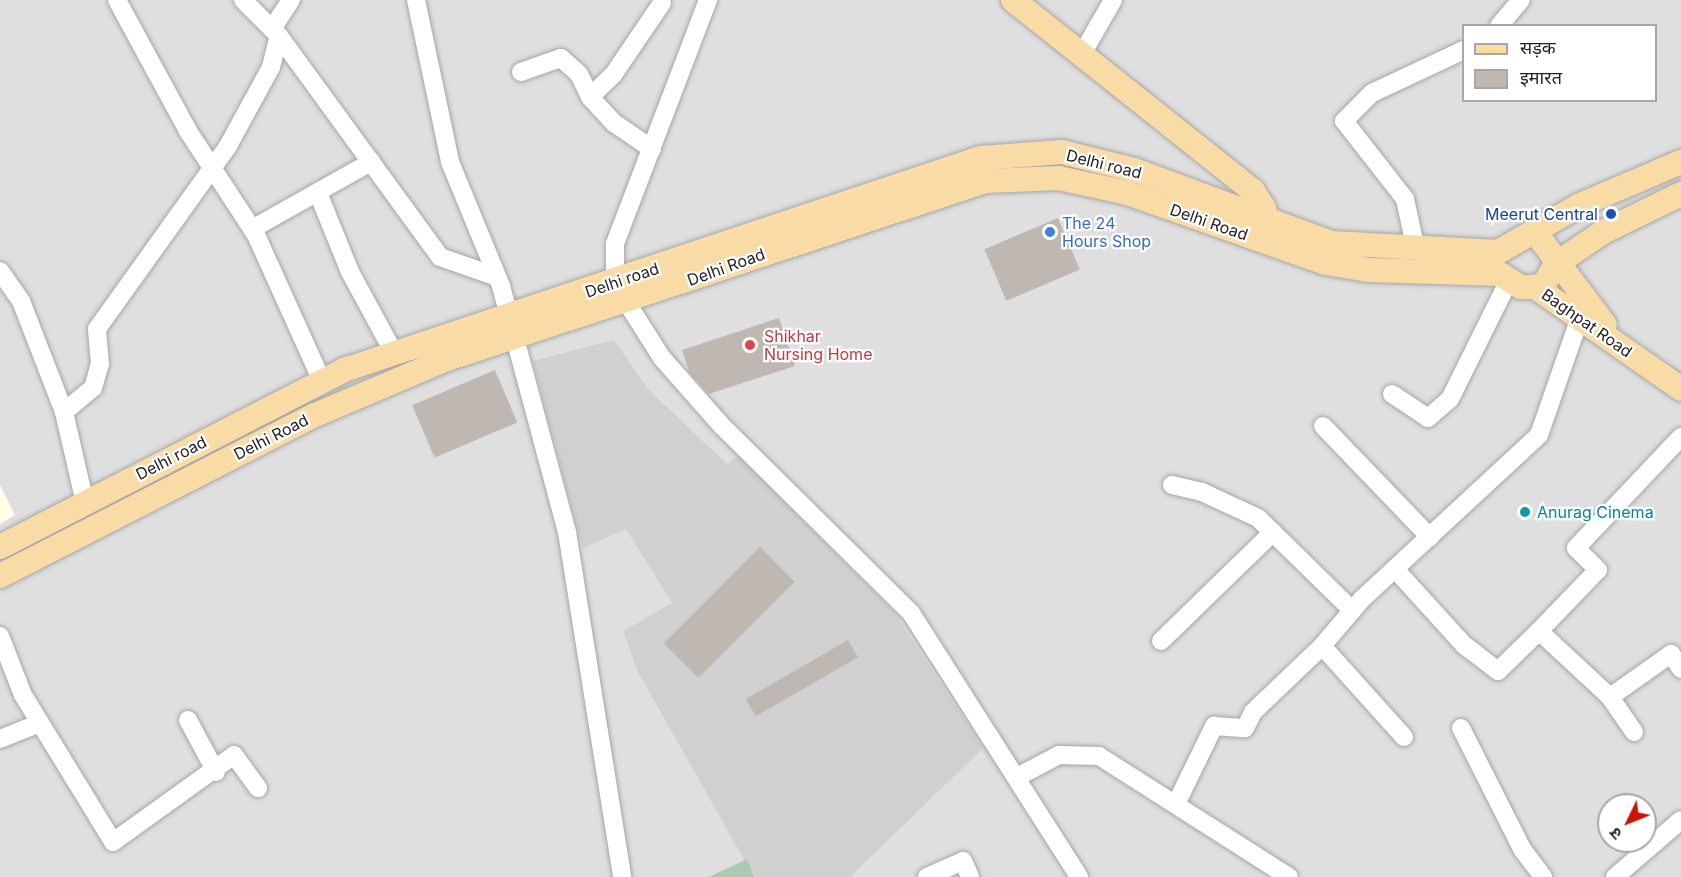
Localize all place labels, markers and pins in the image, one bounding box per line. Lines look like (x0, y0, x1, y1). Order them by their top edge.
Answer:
place label: Meerut Central (1485, 204, 1598, 224)
marker: Meerut Central (1602, 205, 1620, 223)
place label: The 24 Hours Shop (1062, 213, 1151, 251)
marker: The 24 Hours Shop (1043, 225, 1057, 239)
place label: Shikhar Nursing Home (764, 326, 872, 364)
marker: Shikhar Nursing Home (741, 336, 759, 354)
place label: Anurag Cinema (1537, 502, 1654, 522)
marker: Anurag Cinema (1518, 505, 1532, 519)

